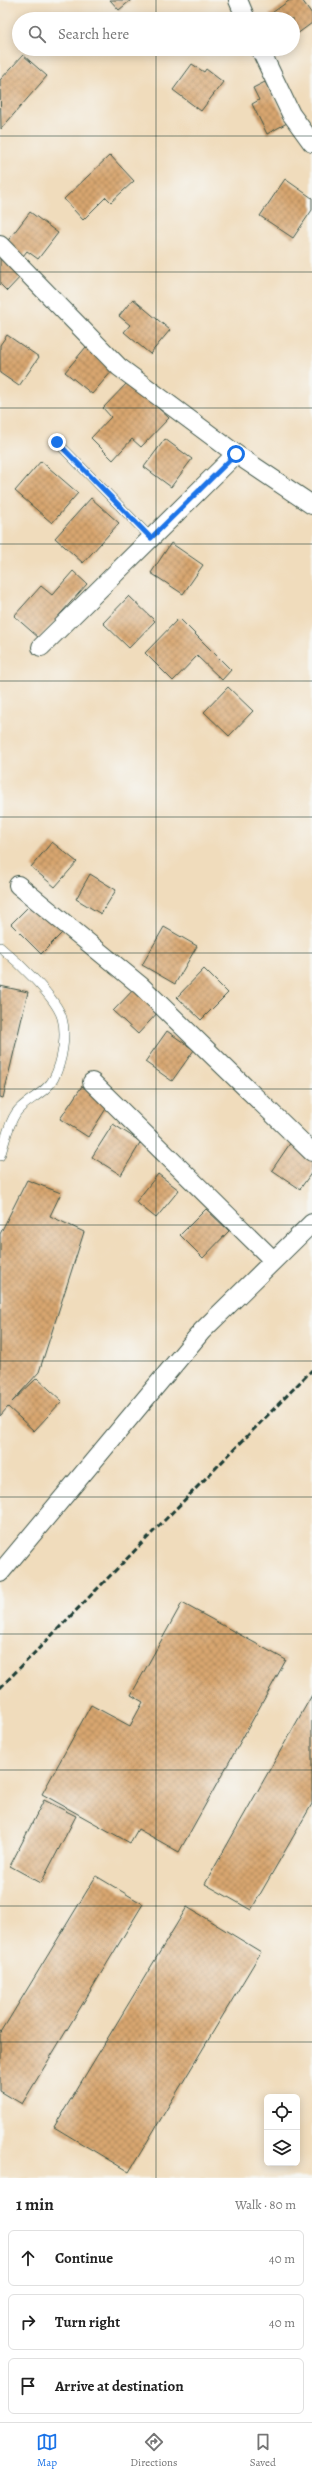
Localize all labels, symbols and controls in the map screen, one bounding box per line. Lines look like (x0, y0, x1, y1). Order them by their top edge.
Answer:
search box (12, 12, 300, 56)
icon: search (26, 23, 48, 45)
text: Search here (58, 24, 129, 44)
route end (48, 433, 66, 451)
route start (227, 445, 245, 463)
map controls (264, 2094, 300, 2166)
button: locate (264, 2094, 300, 2130)
button: layers (264, 2130, 300, 2166)
text: 1 min (16, 2193, 54, 2216)
text: Walk · 80 m (235, 2196, 296, 2213)
icon: ahead (17, 2247, 39, 2269)
text: Continue (55, 2248, 113, 2268)
text: 40 m (269, 2250, 295, 2267)
icon: right (17, 2311, 39, 2333)
text: Turn right (55, 2312, 120, 2332)
text: 40 m (269, 2314, 295, 2331)
icon: arrive (17, 2375, 39, 2397)
text: Arrive at destination (55, 2376, 184, 2396)
tab: Map (36, 2431, 58, 2470)
tab: Directions (130, 2431, 178, 2470)
tab: Saved (250, 2431, 276, 2470)

